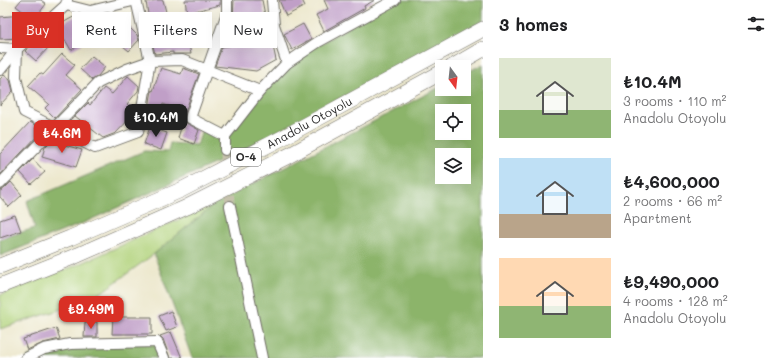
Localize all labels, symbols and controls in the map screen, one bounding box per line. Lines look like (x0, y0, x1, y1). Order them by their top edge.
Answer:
chip: Buy (12, 12, 64, 48)
chip: Rent (72, 12, 131, 48)
chip: Filters (139, 12, 212, 48)
chip: New (220, 12, 277, 48)
text: 3 homes (499, 13, 568, 35)
icon: filters (745, 13, 767, 35)
north arrow (435, 60, 471, 96)
map controls (435, 60, 471, 184)
text: ₺10.4M (623, 70, 682, 92)
icon: home (531, 74, 579, 122)
text: 3 rooms · 110 m² (623, 92, 726, 109)
street label: Anadolu Otoyolu (263, 93, 355, 152)
pin: ₺10.4M (123, 104, 189, 138)
button: locate (435, 104, 471, 140)
text: ₺10.4M (133, 108, 179, 125)
text: Anadolu Otoyolu (623, 109, 726, 126)
pin: ₺4.6M (34, 120, 90, 154)
text: ₺4.6M (43, 124, 81, 141)
road number: O-4 (231, 148, 261, 166)
button: layers (435, 148, 471, 184)
text: ₺4,600,000 (623, 170, 720, 192)
icon: home (531, 174, 579, 222)
text: 2 rooms · 66 m² (623, 192, 722, 209)
text: Apartment (623, 209, 692, 226)
text: ₺9,490,000 (623, 270, 719, 292)
icon: home (531, 274, 579, 322)
text: 4 rooms · 128 m² (623, 292, 728, 309)
pin: ₺9.49M (58, 296, 124, 330)
text: ₺9.49M (68, 300, 114, 317)
text: Anadolu Otoyolu (623, 309, 726, 326)

